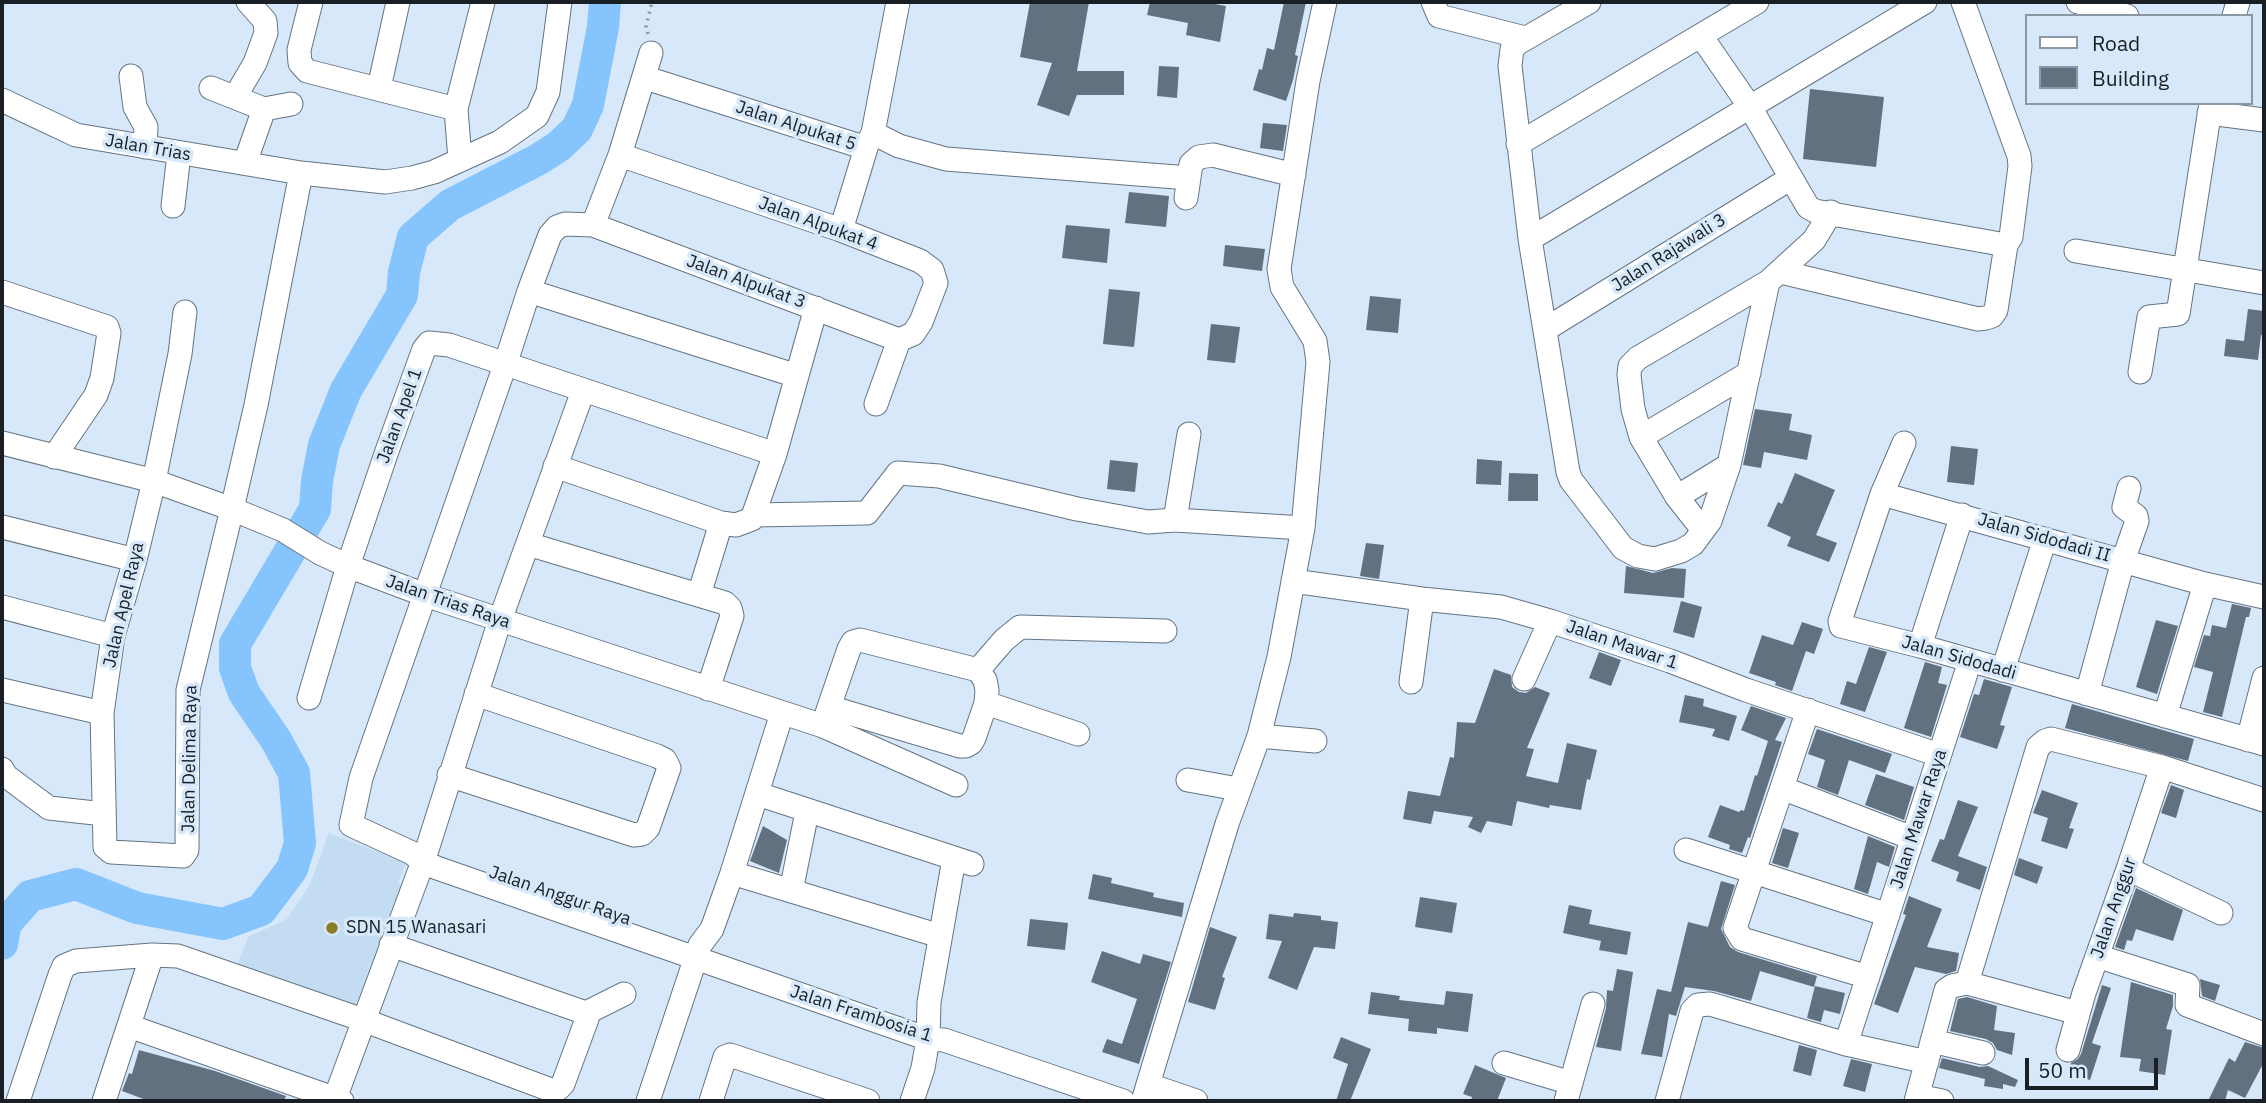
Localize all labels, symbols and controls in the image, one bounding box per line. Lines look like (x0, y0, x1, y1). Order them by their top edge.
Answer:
legend (2024, 14, 2252, 105)
text: Road (2092, 29, 2140, 57)
text: Building (2092, 64, 2169, 92)
street label: Jalan Alpukat 5 (733, 96, 859, 156)
street label: Jalan Trias (103, 130, 193, 166)
street label: Jalan Alpukat 4 (755, 192, 881, 256)
street label: Jalan Rajawali 3 (1608, 209, 1730, 297)
street label: Jalan Alpukat 3 (683, 250, 809, 314)
street label: Jalan Apel 1 (373, 366, 427, 466)
street label: Jalan Sidodadi II (1975, 509, 2113, 567)
street label: Jalan Apel Raya (99, 540, 149, 670)
street label: Jalan Trias Raya (383, 571, 513, 633)
street label: Jalan Mawar 1 (1563, 616, 1681, 674)
street label: Jalan Sidodadi (1899, 631, 2019, 685)
street label: Jalan Delima Raya (178, 685, 202, 833)
street label: Jalan Mawar Raya (1886, 747, 1952, 891)
street label: Jalan Anggur (2087, 855, 2141, 961)
street label: Jalan Anggur Raya (486, 862, 634, 930)
place label: SDN 15 Wanasari (346, 917, 486, 939)
marker: SDN 15 Wanasari (324, 920, 340, 936)
street label: Jalan Frambosia 1 (787, 981, 935, 1047)
scale bar (2028, 1044, 2161, 1088)
text: 50 m (2038, 1056, 2087, 1084)

